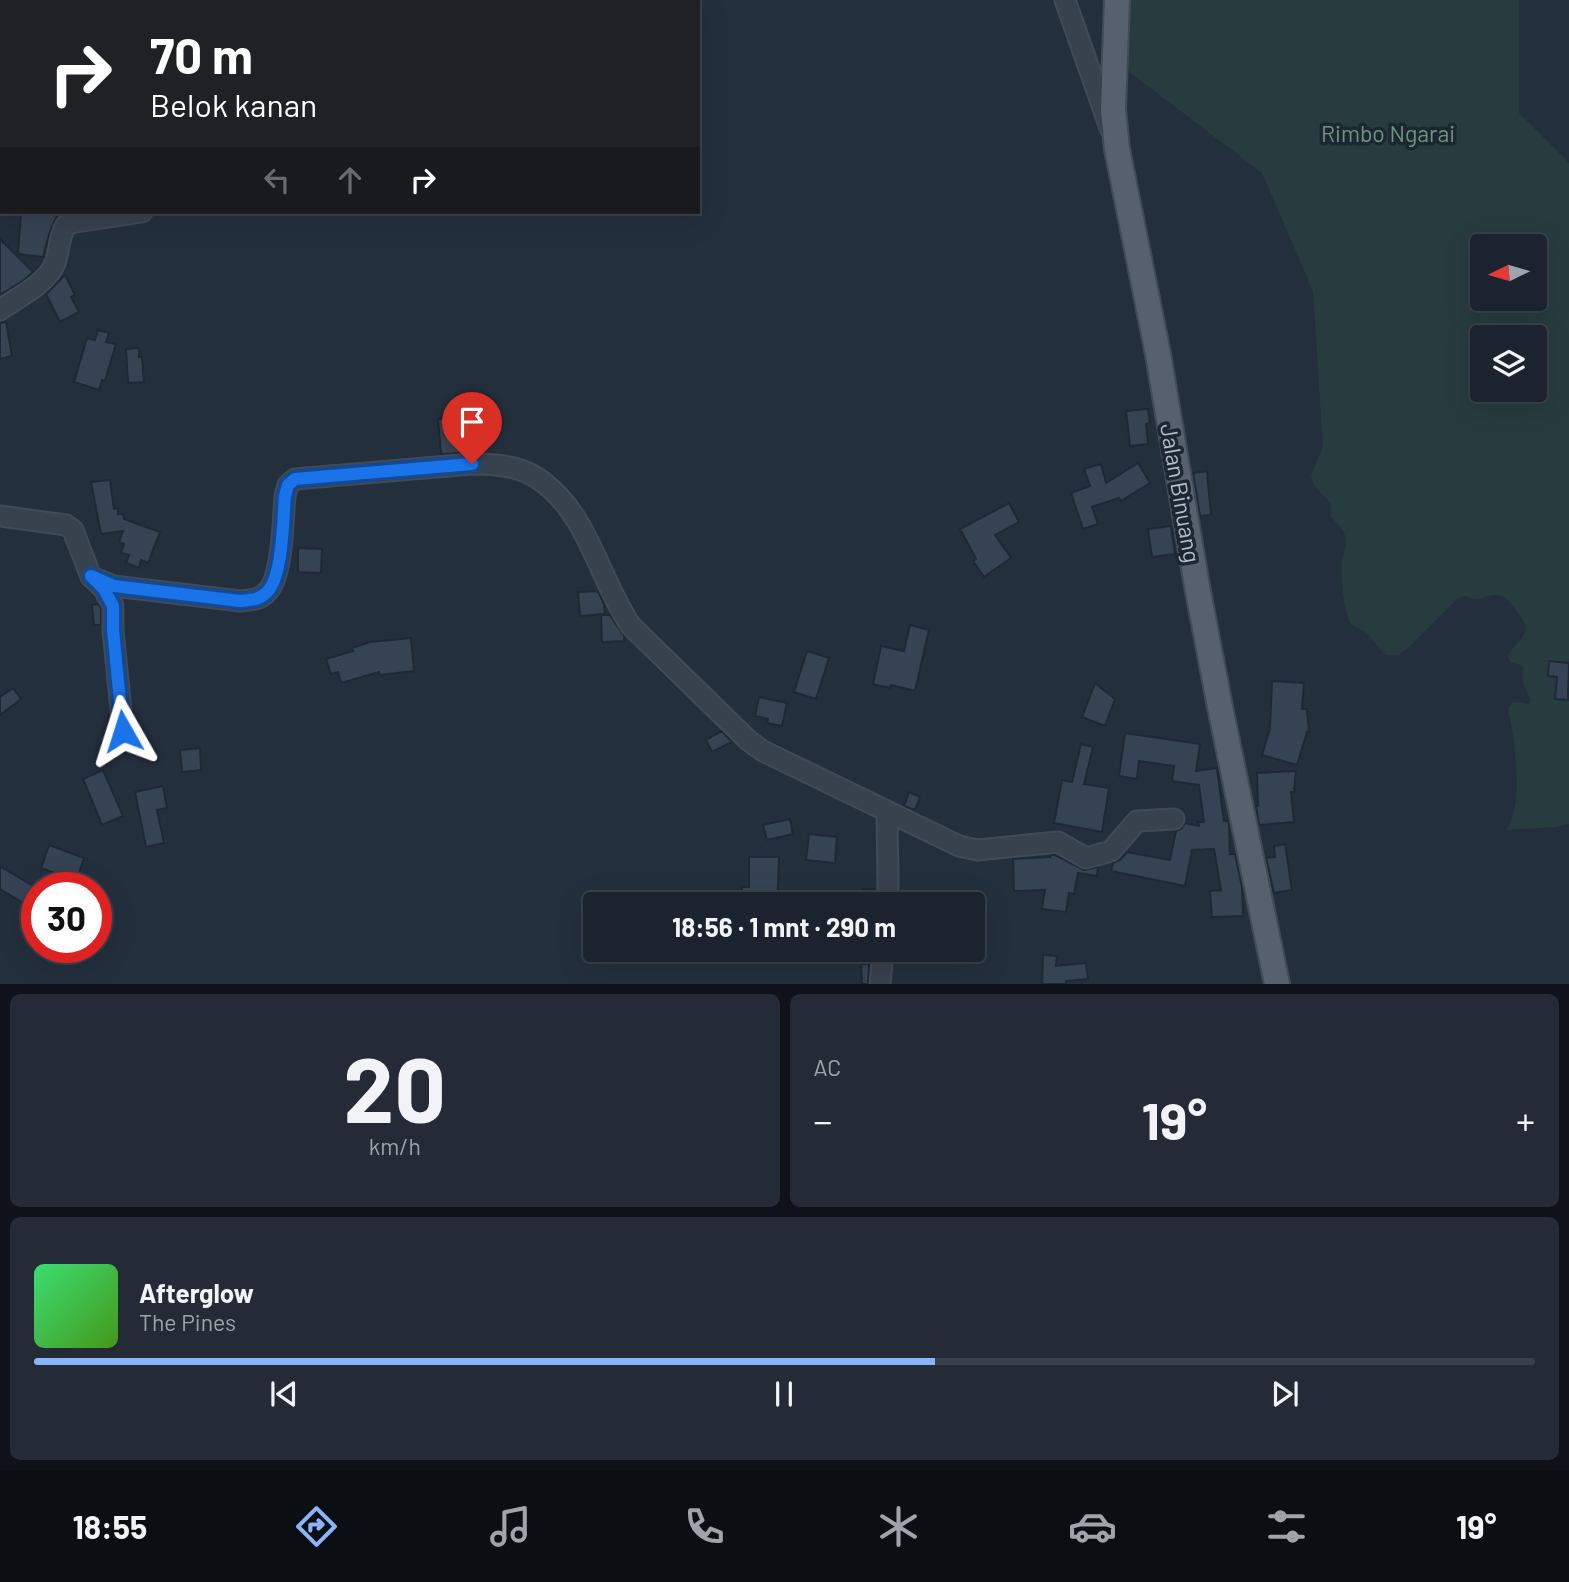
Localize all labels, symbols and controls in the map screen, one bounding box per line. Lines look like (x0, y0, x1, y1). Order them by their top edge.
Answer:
text: 70 m (150, 25, 253, 84)
icon: right (35, 28, 126, 119)
text: Belok kanan (150, 85, 317, 123)
park label: Rimbo Ngarai (1321, 119, 1455, 147)
icon: left (258, 161, 296, 199)
icon: ahead (331, 161, 369, 199)
icon: right (404, 161, 442, 199)
north arrow (1470, 234, 1547, 312)
map controls (1470, 234, 1547, 402)
button: layers (1470, 325, 1547, 402)
pin (442, 392, 502, 464)
icon: arrive (453, 403, 491, 441)
street label: Jalan Binuang (1155, 421, 1207, 565)
position arrow (86, 694, 160, 768)
speed limit sign: 30 (21, 872, 112, 963)
text: 18:56 · 1 mnt · 290 m (672, 911, 896, 942)
text: 20 (343, 1032, 446, 1141)
text: AC (814, 1053, 841, 1081)
text: 19° (1141, 1088, 1207, 1150)
text: − (814, 1097, 833, 1143)
text: + (1516, 1097, 1535, 1143)
text: km/h (369, 1132, 421, 1160)
text: Afterglow (139, 1277, 254, 1308)
text: The Pines (139, 1308, 236, 1336)
icon: previous (265, 1375, 303, 1413)
icon: pause (765, 1375, 803, 1413)
icon: next (1266, 1375, 1304, 1413)
icon: directions (292, 1502, 341, 1551)
icon: music (486, 1502, 535, 1551)
icon: phone (680, 1502, 729, 1551)
icon: climate (874, 1502, 923, 1551)
icon: car (1068, 1502, 1117, 1551)
icon: filters (1262, 1502, 1311, 1551)
text: 18:55 (72, 1507, 147, 1545)
text: 19° (1456, 1507, 1496, 1545)

